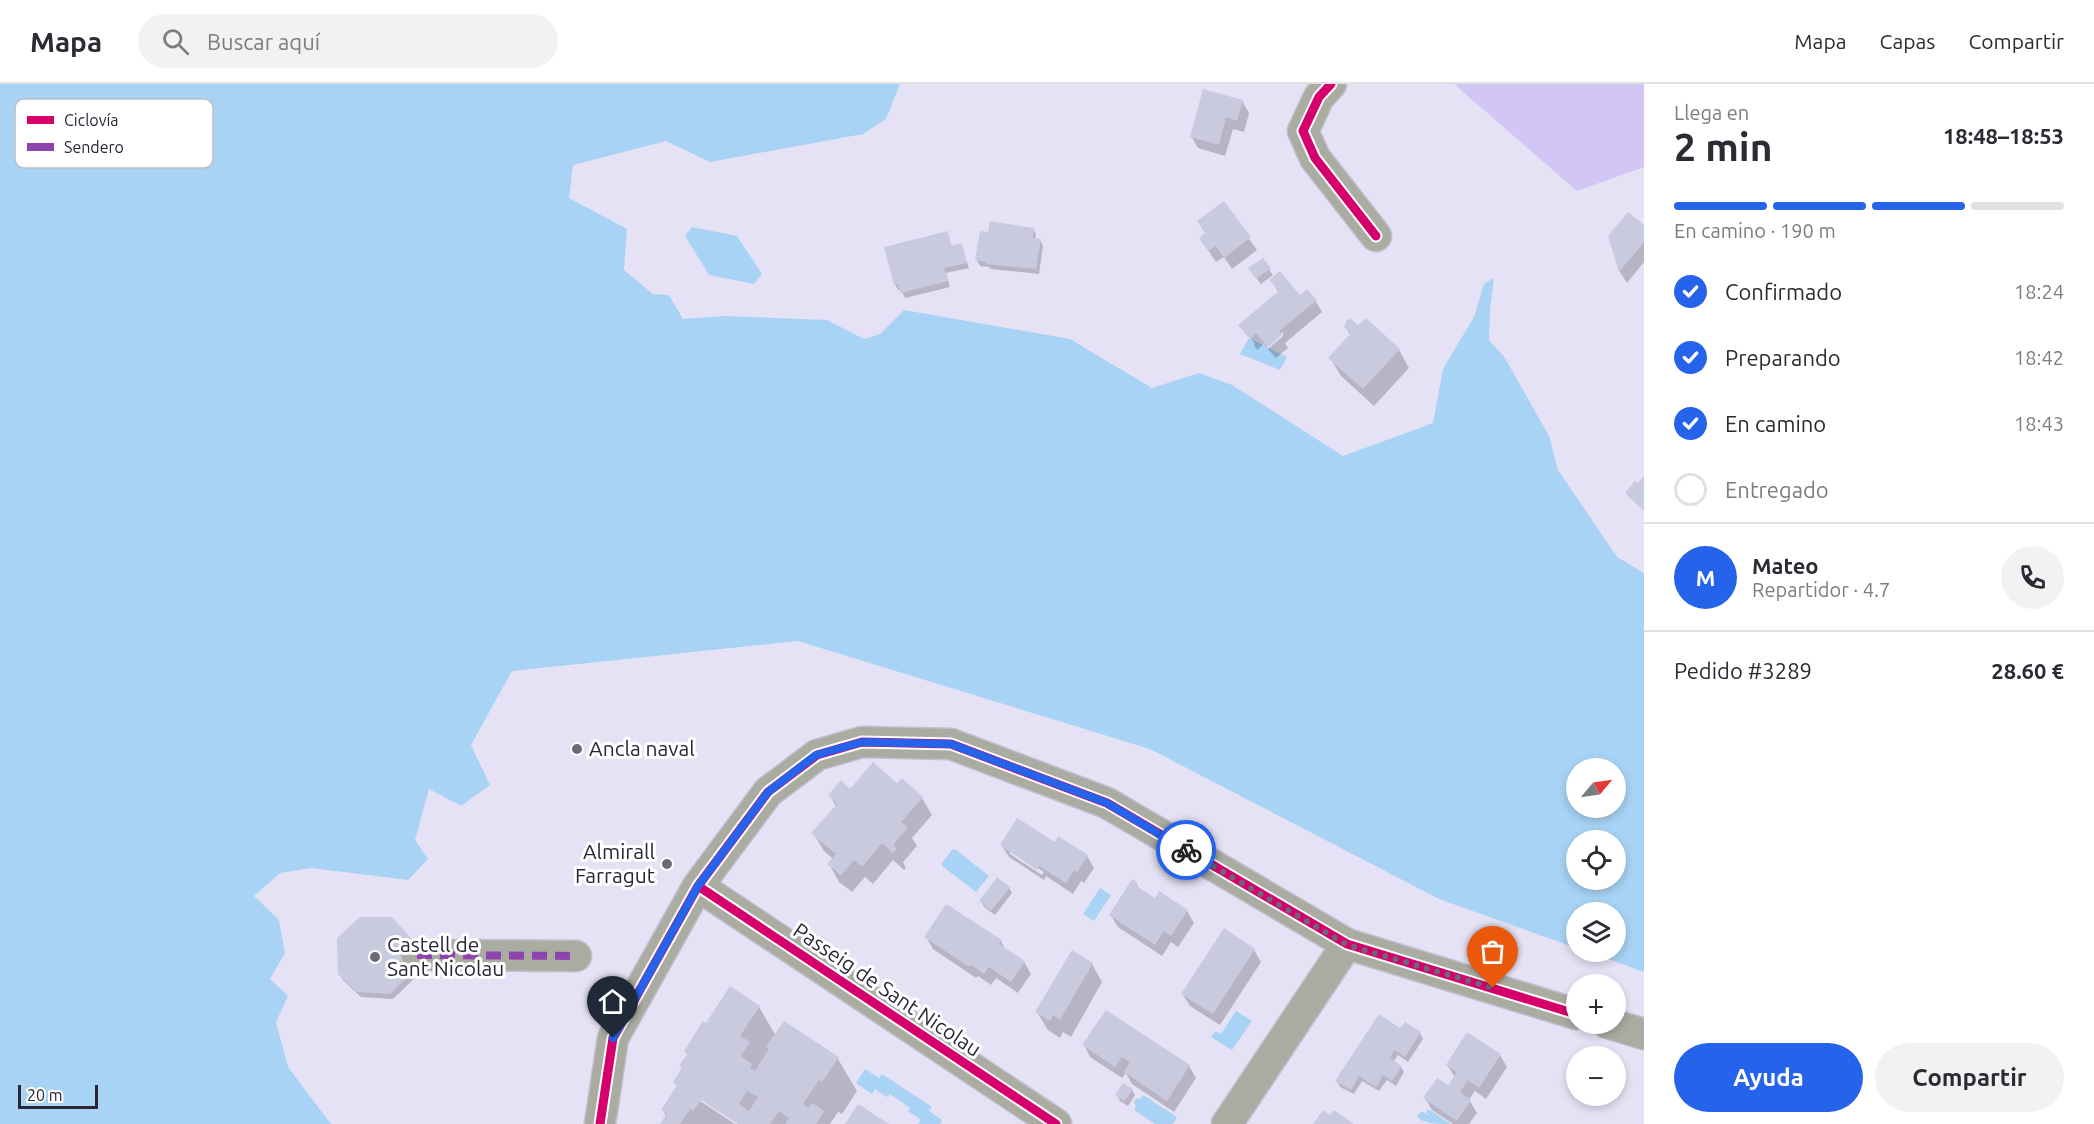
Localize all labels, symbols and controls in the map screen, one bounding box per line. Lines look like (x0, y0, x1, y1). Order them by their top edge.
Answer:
search box (138, 14, 558, 68)
icon: search (159, 25, 192, 58)
text: Mapa (30, 26, 102, 57)
text: Buscar aquí (207, 29, 320, 54)
text: Mapa (1794, 29, 1846, 53)
text: Capas (1879, 29, 1935, 53)
text: Compartir (1968, 29, 2064, 53)
legend (15, 99, 213, 168)
text: Llega en (1674, 101, 1749, 124)
text: Ciclovía (64, 111, 119, 129)
text: 18:48–18:53 (1943, 123, 2064, 148)
text: 2 min (1674, 125, 1773, 168)
text: Sendero (64, 138, 124, 156)
text: En camino · 190 m (1674, 219, 1836, 242)
icon: check (1674, 275, 1707, 308)
text: Confirmado (1725, 279, 1842, 304)
text: 18:24 (2014, 280, 2064, 303)
icon: check (1674, 341, 1707, 374)
text: Preparando (1725, 345, 1841, 370)
text: 18:42 (2014, 346, 2064, 369)
icon: check (1674, 407, 1707, 440)
text: En camino (1725, 411, 1826, 436)
text: 18:43 (2014, 412, 2064, 435)
text: Entregado (1725, 477, 1829, 502)
button: phone (2001, 546, 2064, 609)
text: Mateo (1752, 553, 1819, 578)
text: M (1696, 565, 1715, 590)
text: Repartidor · 4.7 (1752, 578, 1890, 601)
text: Pedido #3289 (1674, 658, 1812, 683)
text: 28.60 € (1991, 658, 2064, 683)
place label: Ancla naval (589, 736, 695, 760)
marker: Ancla naval (570, 742, 584, 756)
north arrow (1566, 758, 1626, 818)
map controls (1566, 758, 1626, 1106)
courier (1156, 820, 1216, 880)
button: locate (1566, 830, 1626, 890)
icon: bike (1170, 834, 1203, 867)
place label: Almirall Farragut (575, 839, 655, 887)
marker: Almirall Farragut (660, 857, 674, 871)
button: layers (1566, 902, 1626, 962)
street label: Passeig de Sant Nicolau (789, 917, 986, 1061)
pin (1467, 926, 1518, 988)
place label: Castell de Sant Nicolau (387, 932, 504, 980)
icon: bag (1476, 935, 1509, 968)
marker: Castell de Sant Nicolau (368, 950, 382, 964)
button: + (1566, 974, 1626, 1034)
pin (587, 976, 638, 1038)
icon: home (596, 985, 629, 1018)
button: Ayuda (1674, 1043, 1863, 1112)
button: Compartir (1875, 1043, 2064, 1112)
button: − (1566, 1046, 1626, 1106)
scale bar (18, 1082, 98, 1110)
text: 20 m (27, 1086, 63, 1104)

